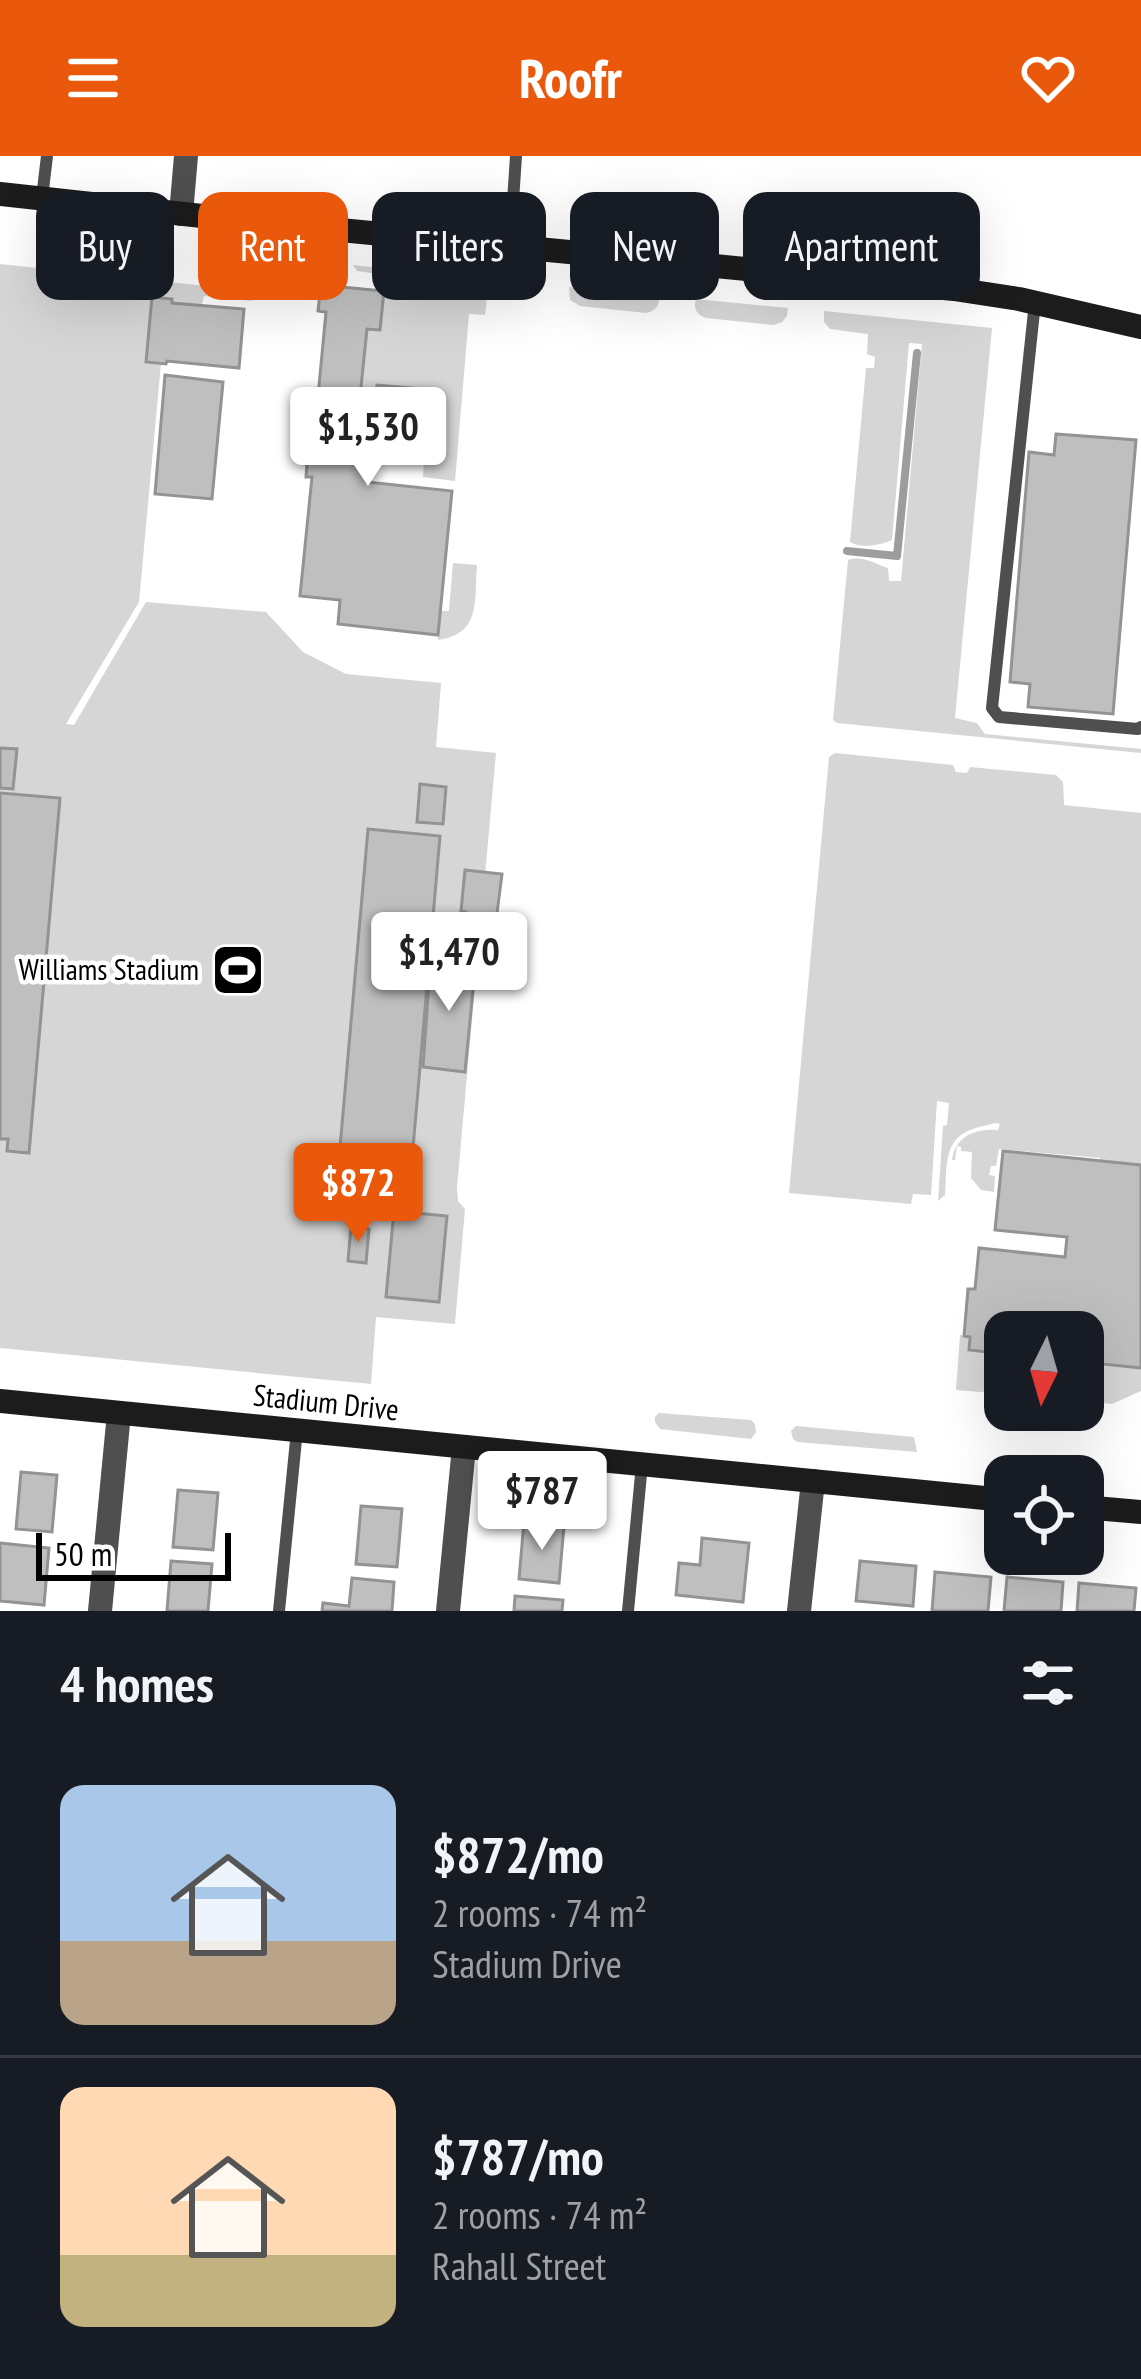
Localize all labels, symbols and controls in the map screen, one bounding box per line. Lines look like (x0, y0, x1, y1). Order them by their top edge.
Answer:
text: Roofr (519, 43, 622, 113)
icon: menu (60, 45, 126, 111)
icon: heart (1015, 45, 1081, 111)
chip: Buy (36, 192, 174, 300)
chip: Rent (198, 192, 348, 300)
chip: Filters (372, 192, 546, 300)
chip: New (570, 192, 719, 300)
chip: Apartment (743, 192, 980, 300)
pin: $1,530 (270, 387, 466, 489)
text: $1,530 (317, 400, 419, 451)
pin: $1,470 (351, 912, 547, 1014)
text: $1,470 (398, 925, 500, 976)
sports icon: Williams Stadium (210, 942, 266, 998)
place label: Williams Stadium (19, 949, 199, 988)
pin: $872 (287, 1143, 429, 1245)
text: $872 (321, 1156, 395, 1207)
north arrow (984, 1311, 1104, 1431)
map controls (984, 1311, 1104, 1575)
street label: Stadium Drive (252, 1374, 401, 1429)
pin: $787 (471, 1451, 613, 1553)
button: locate (984, 1455, 1104, 1575)
text: $787 (505, 1464, 579, 1515)
scale bar (36, 1527, 231, 1580)
text: 50 m (54, 1532, 112, 1575)
text: 4 homes (60, 1650, 214, 1716)
icon: filters (1015, 1650, 1081, 1716)
text: $872/mo (432, 1821, 604, 1887)
icon: home (156, 1833, 300, 1977)
text: 2 rooms · 74 m² (432, 1887, 647, 1938)
text: Stadium Drive (432, 1938, 622, 1989)
text: $787/mo (432, 2123, 604, 2189)
icon: home (156, 2135, 300, 2279)
text: 2 rooms · 74 m² (432, 2189, 647, 2240)
text: Rahall Street (432, 2240, 606, 2291)

